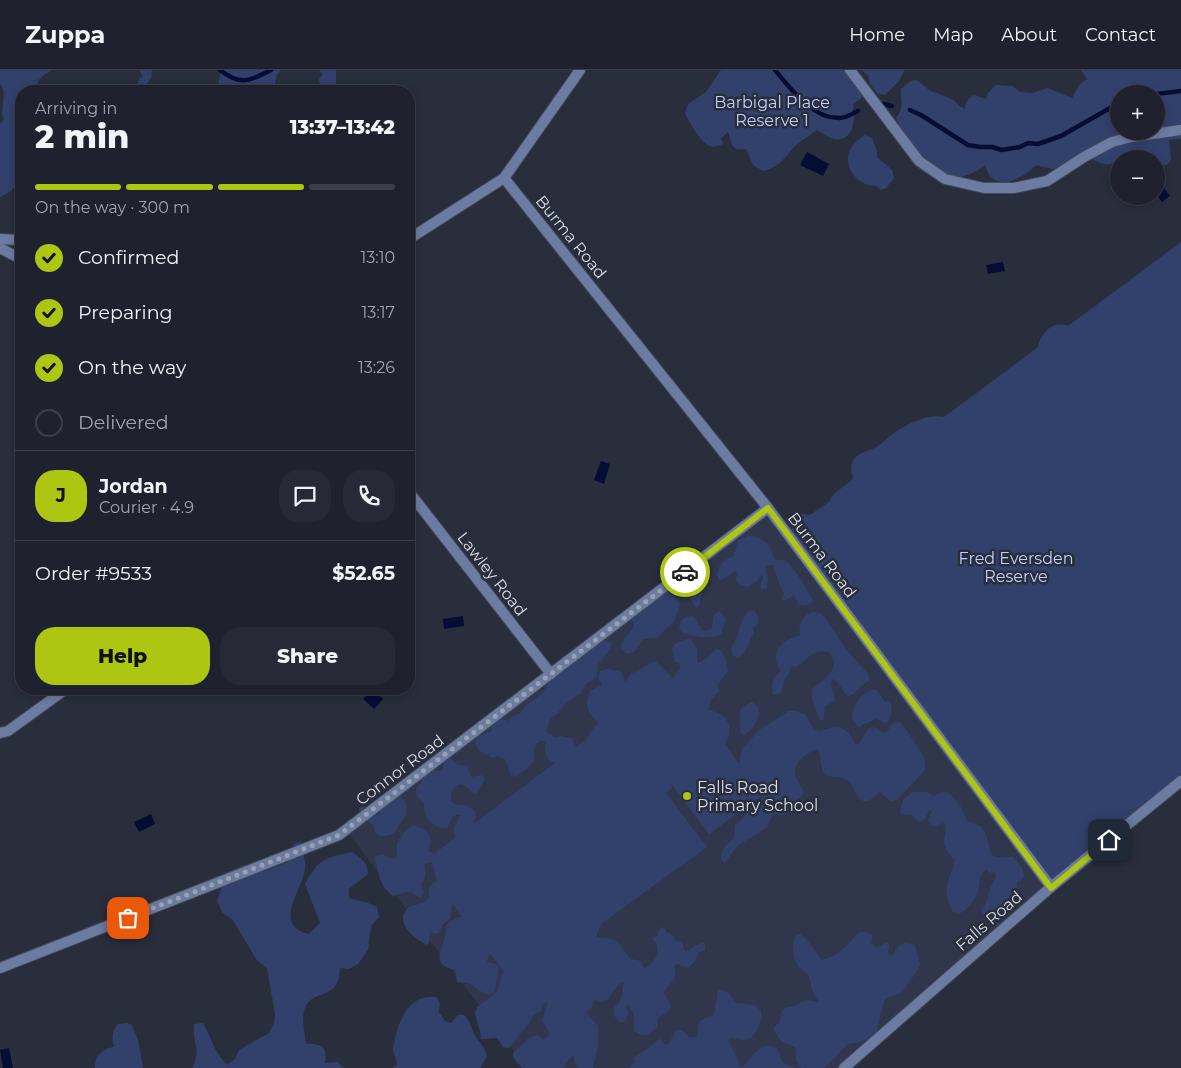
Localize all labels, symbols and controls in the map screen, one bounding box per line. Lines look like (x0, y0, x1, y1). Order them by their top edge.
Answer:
text: Zuppa (25, 20, 105, 49)
text: Home (849, 24, 905, 46)
text: Map (933, 24, 973, 46)
text: About (1001, 24, 1057, 46)
text: Contact (1085, 24, 1156, 46)
map controls (1110, 85, 1165, 205)
button: + (1110, 85, 1165, 140)
park label: Barbigal Place Reserve 1 (714, 93, 830, 130)
text: Arriving in (35, 99, 117, 118)
text: 13:37–13:42 (290, 116, 395, 139)
text: 2 min (35, 117, 129, 156)
button: − (1110, 150, 1165, 205)
street label: Burma Road (532, 192, 610, 282)
text: On the way · 300 m (35, 198, 190, 217)
icon: check (35, 244, 63, 272)
text: Confirmed (78, 246, 179, 269)
text: 13:10 (360, 248, 395, 267)
icon: check (35, 299, 63, 327)
text: Preparing (78, 301, 173, 324)
text: 13:17 (362, 303, 395, 322)
icon: check (35, 354, 63, 382)
text: On the way (78, 356, 186, 379)
text: 13:26 (358, 358, 395, 377)
text: Delivered (78, 411, 169, 434)
button: chat (279, 470, 331, 522)
button: phone (343, 470, 395, 522)
text: Jordan (99, 475, 168, 498)
text: J (56, 484, 66, 507)
text: Courier · 4.9 (99, 498, 194, 517)
street label: Burma Road (784, 509, 860, 601)
street label: Lawley Road (453, 528, 531, 620)
courier (660, 547, 710, 597)
park label: Fred Eversden Reserve (958, 549, 1074, 586)
icon: car (671, 558, 699, 586)
text: Order #9533 (35, 562, 152, 585)
text: $52.65 (332, 562, 395, 585)
button: Help (35, 627, 210, 685)
button: Share (220, 627, 395, 685)
street label: Connor Road (352, 731, 448, 809)
place label: Falls Road Primary School (697, 778, 818, 815)
marker: Falls Road Primary School (681, 790, 693, 802)
pin (1088, 819, 1130, 861)
icon: home (1095, 826, 1123, 854)
street label: Falls Road (952, 887, 1026, 955)
pin (107, 897, 149, 939)
icon: bag (114, 904, 142, 932)

